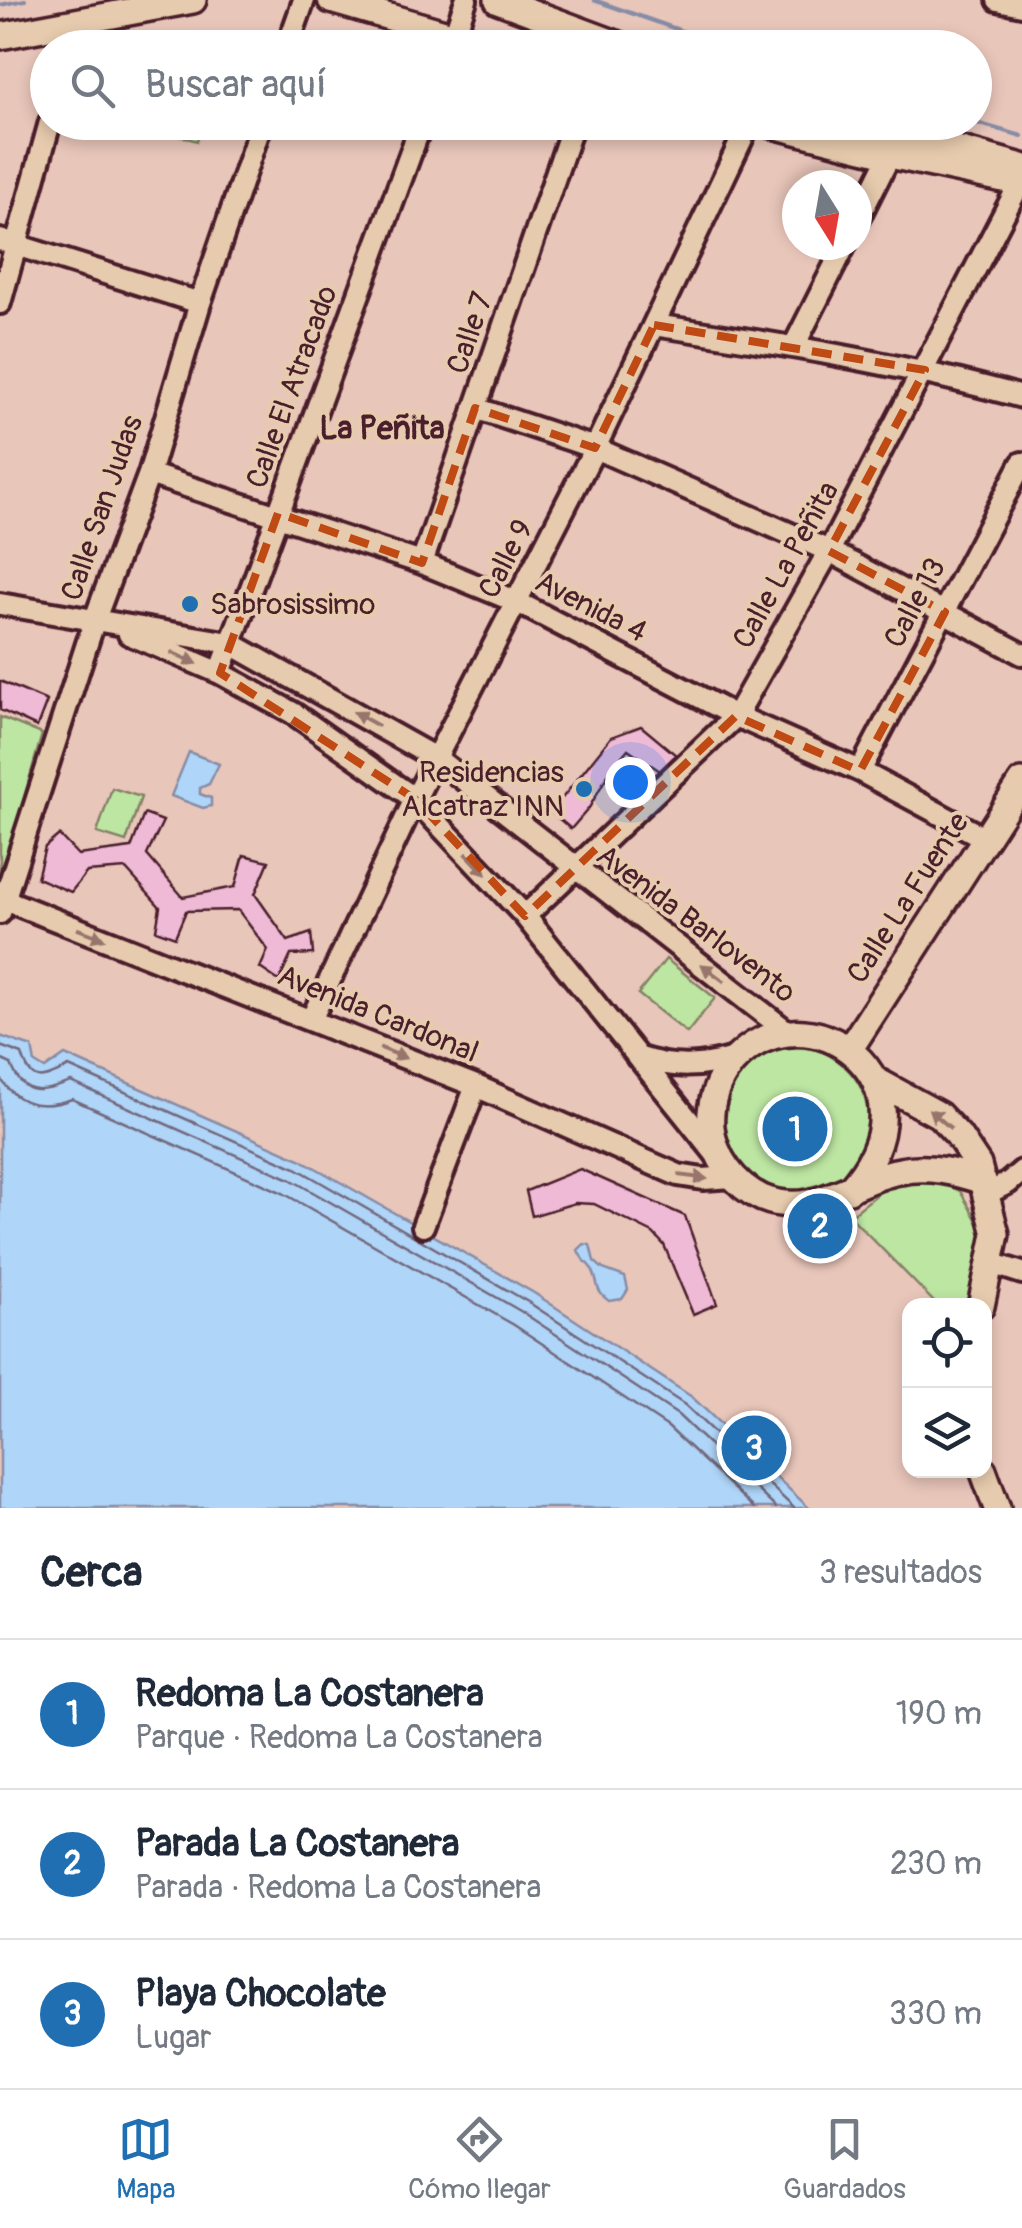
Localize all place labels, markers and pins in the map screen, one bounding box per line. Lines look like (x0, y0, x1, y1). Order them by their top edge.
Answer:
place label: Sabrosissimo (210, 586, 375, 623)
marker: Sabrosissimo (179, 593, 201, 615)
place label: Residencias Alcatraz INN (401, 754, 564, 825)
marker: Residencias Alcatraz INN (573, 778, 595, 800)
pin: 1 (762, 1092, 828, 1166)
pin: 2 (788, 1188, 852, 1264)
pin: 3 (722, 1410, 786, 1486)

